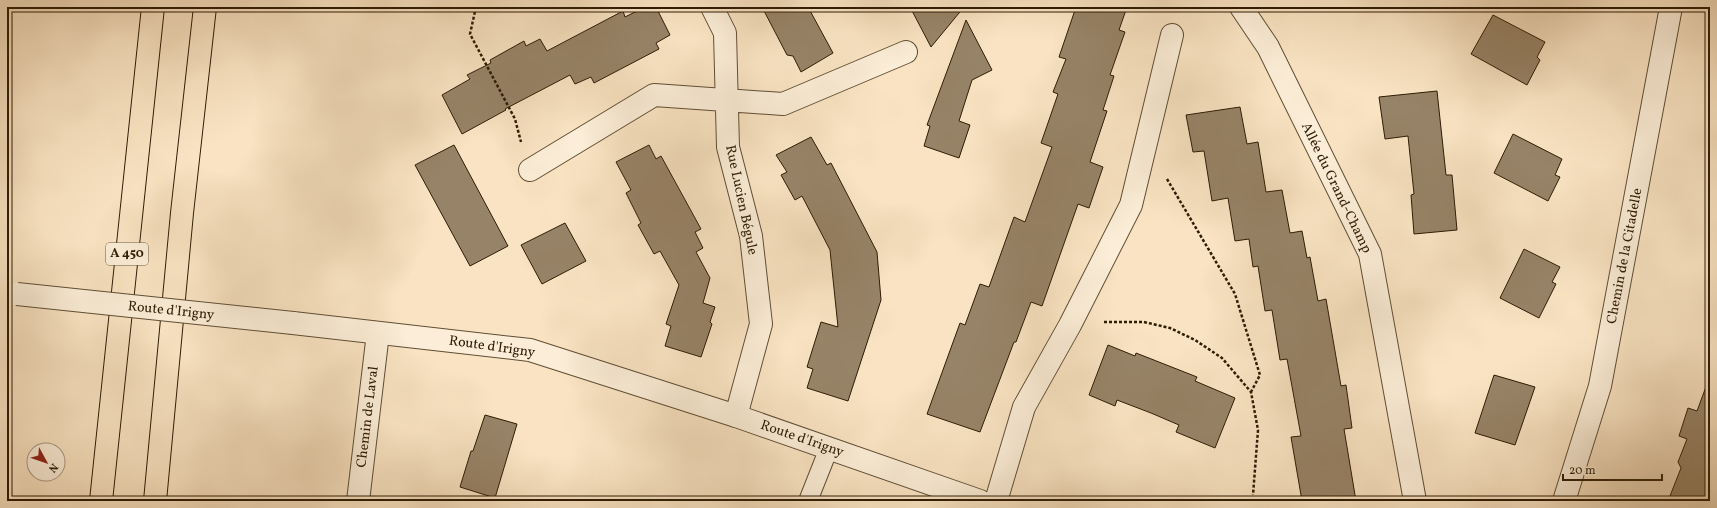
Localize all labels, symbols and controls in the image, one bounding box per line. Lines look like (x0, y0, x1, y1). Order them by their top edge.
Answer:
street label: Allée du Grand-Champ (1296, 119, 1376, 257)
street label: Rue Lucien Bégule (720, 143, 762, 257)
street label: Chemin de la Citadelle (1603, 186, 1648, 326)
road number: A 450 (106, 243, 148, 265)
street label: Route d'Irigny (127, 297, 216, 325)
street label: Route d'Irigny (448, 332, 537, 363)
street label: Chemin de Laval (352, 365, 384, 469)
street label: Route d'Irigny (758, 416, 847, 462)
north arrow (26, 442, 66, 482)
scale bar (1563, 456, 1662, 482)
text: N (44, 460, 61, 475)
text: 20 m (1569, 463, 1596, 479)

